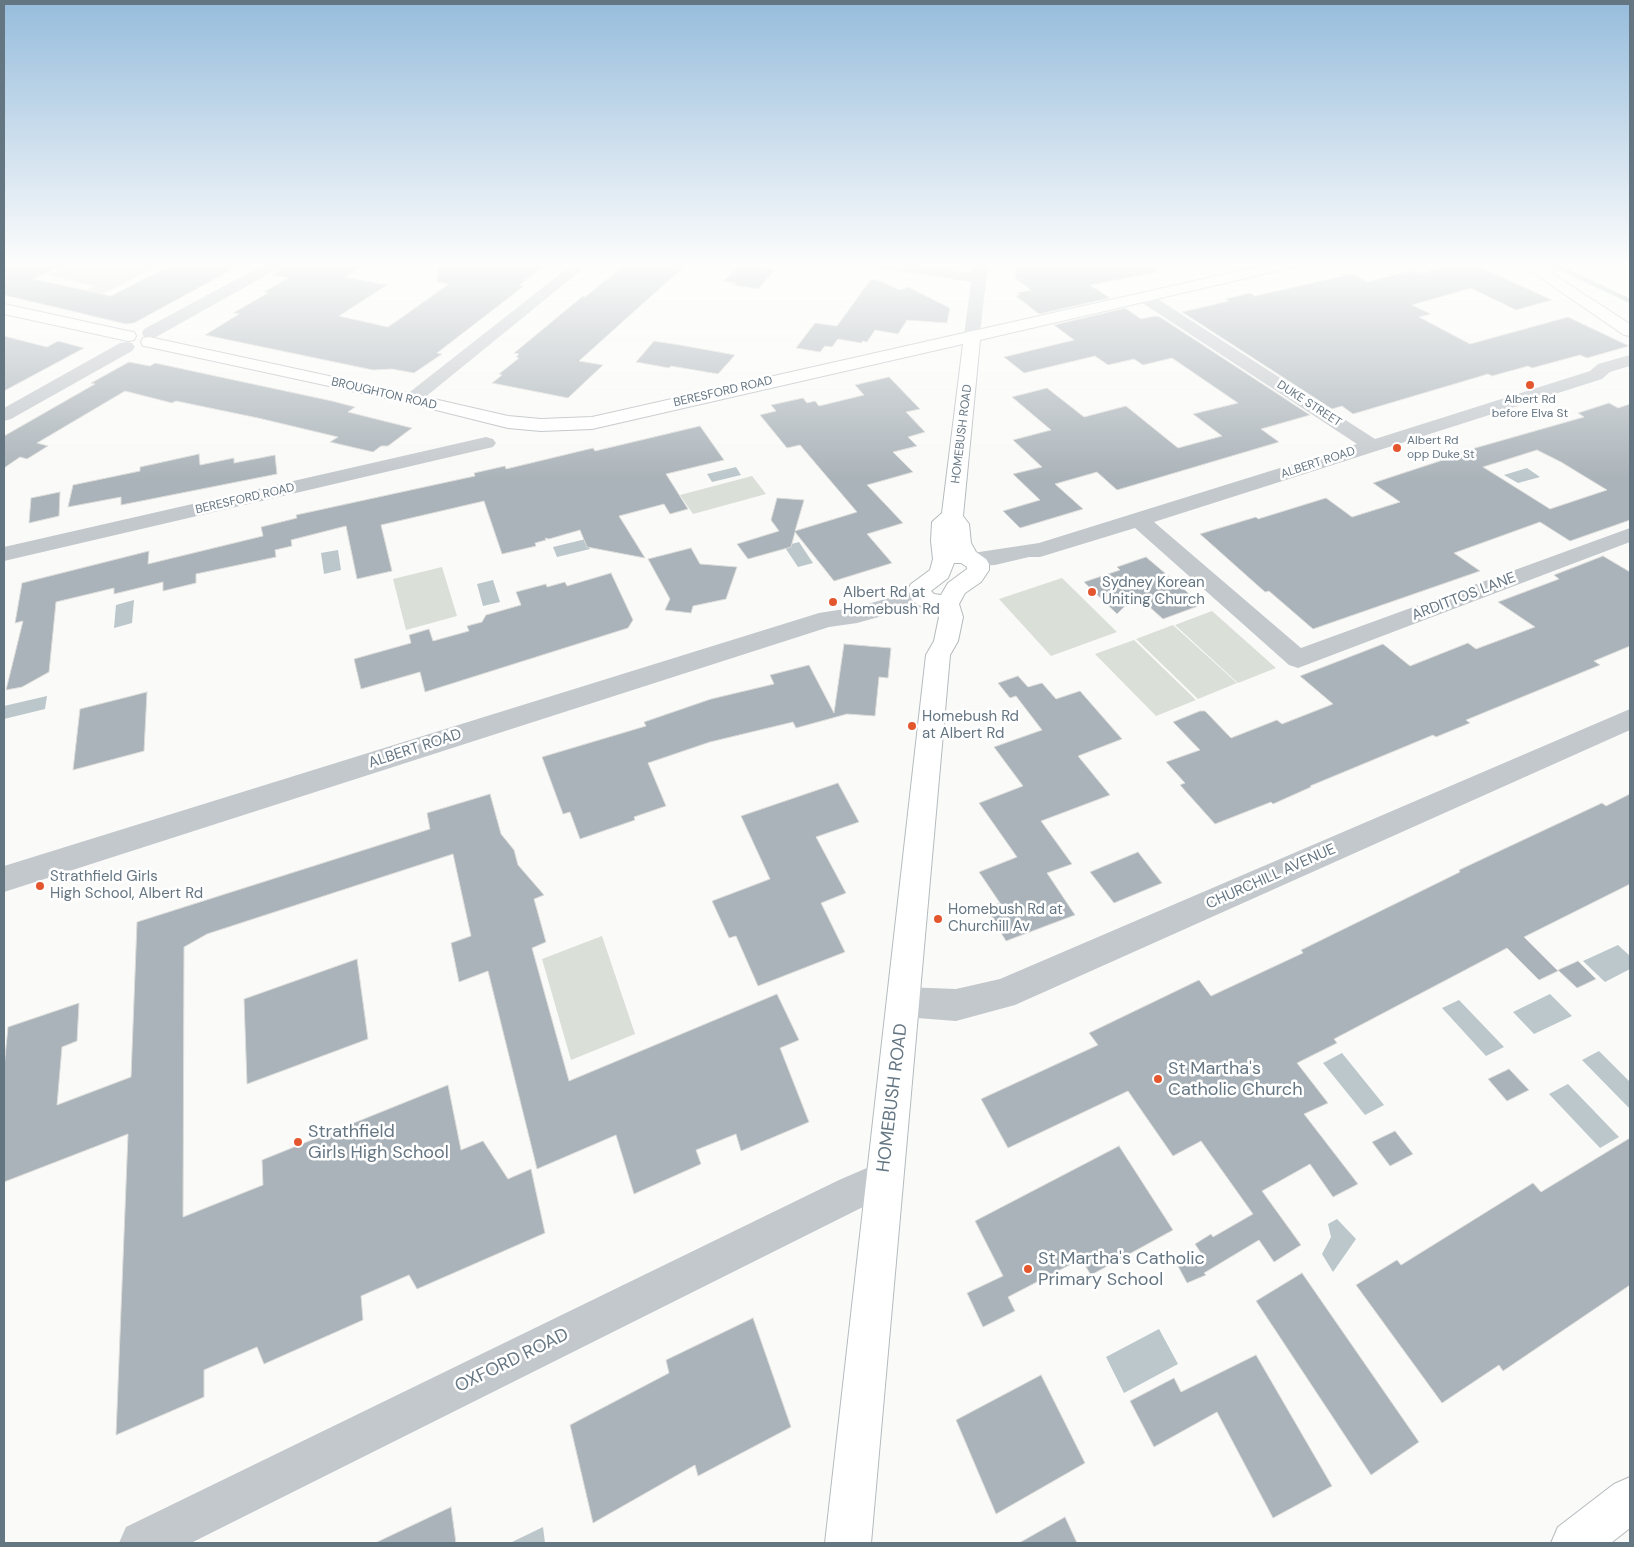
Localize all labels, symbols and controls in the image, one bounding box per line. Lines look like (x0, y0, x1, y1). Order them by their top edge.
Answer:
street label: BERESFORD ROAD (672, 374, 774, 410)
street label: BROUGHTON ROAD (330, 375, 438, 413)
street label: DUKE STREET (1274, 378, 1344, 430)
marker: Albert Rd before Elva St (1524, 379, 1536, 391)
street label: HOMEBUSH ROAD (949, 384, 975, 484)
place label: Albert Rd before Elva St (1492, 393, 1568, 421)
place label: Albert Rd opp Duke St (1407, 434, 1475, 462)
marker: Albert Rd opp Duke St (1391, 442, 1403, 454)
street label: ALBERT ROAD (1279, 444, 1357, 482)
street label: BERESFORD ROAD (194, 481, 296, 517)
street label: ARDITTOS LANE (1409, 569, 1519, 625)
place label: Sydney Korean Uniting Church (1102, 574, 1205, 609)
place label: Albert Rd at Homebush Rd (843, 584, 940, 619)
marker: Sydney Korean Uniting Church (1086, 586, 1098, 598)
marker: Albert Rd at Homebush Rd (827, 596, 839, 608)
place label: Homebush Rd at Albert Rd (922, 708, 1019, 743)
marker: Homebush Rd at Albert Rd (906, 720, 918, 732)
street label: ALBERT ROAD (366, 725, 464, 773)
street label: CHURCHILL AVENUE (1204, 840, 1338, 914)
place label: Strathfield Girls High School, Albert Rd (50, 868, 203, 903)
marker: Strathfield Girls High School, Albert Rd (34, 880, 46, 892)
place label: Homebush Rd at Churchill Av (948, 901, 1063, 936)
marker: Homebush Rd at Churchill Av (932, 913, 944, 925)
street label: HOMEBUSH ROAD (873, 1022, 913, 1174)
place label: St Martha's Catholic Church (1168, 1058, 1302, 1100)
marker: St Martha's Catholic Church (1152, 1073, 1164, 1085)
place label: Strathfield Girls High School (308, 1121, 449, 1164)
marker: Strathfield Girls High School (292, 1136, 304, 1148)
place label: St Martha's Catholic Primary School (1038, 1248, 1205, 1290)
marker: St Martha's Catholic Primary School (1022, 1263, 1034, 1275)
street label: OXFORD ROAD (452, 1324, 572, 1398)

